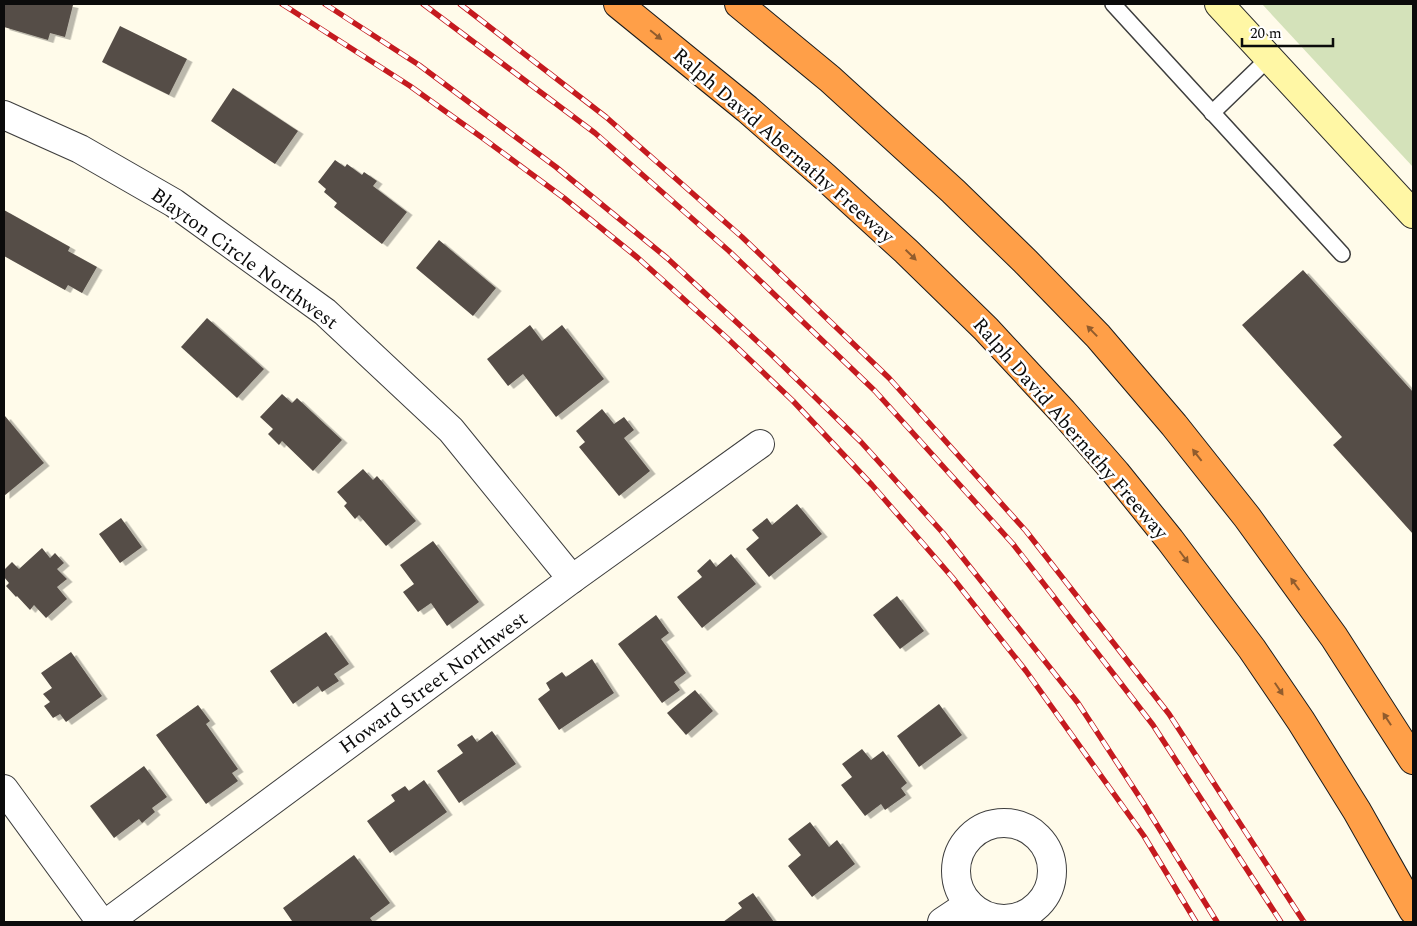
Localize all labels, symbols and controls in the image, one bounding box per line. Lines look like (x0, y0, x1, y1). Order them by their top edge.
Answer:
scale bar (1242, 15, 1333, 47)
text: 20 m (1250, 22, 1282, 45)
one-way arrow (649, 29, 662, 40)
street label: Ralph David Abernathy Freeway (666, 41, 902, 252)
street label: Blayton Circle Northwest (145, 181, 344, 337)
one-way arrow (904, 249, 916, 261)
street label: Ralph David Abernathy Freeway (965, 311, 1176, 547)
one-way arrow (1086, 325, 1098, 337)
one-way arrow (1192, 449, 1203, 462)
one-way arrow (1178, 550, 1189, 563)
one-way arrow (1290, 577, 1300, 591)
street label: Howard Street Northwest (333, 604, 534, 762)
one-way arrow (1274, 682, 1284, 696)
one-way arrow (1382, 712, 1391, 725)

